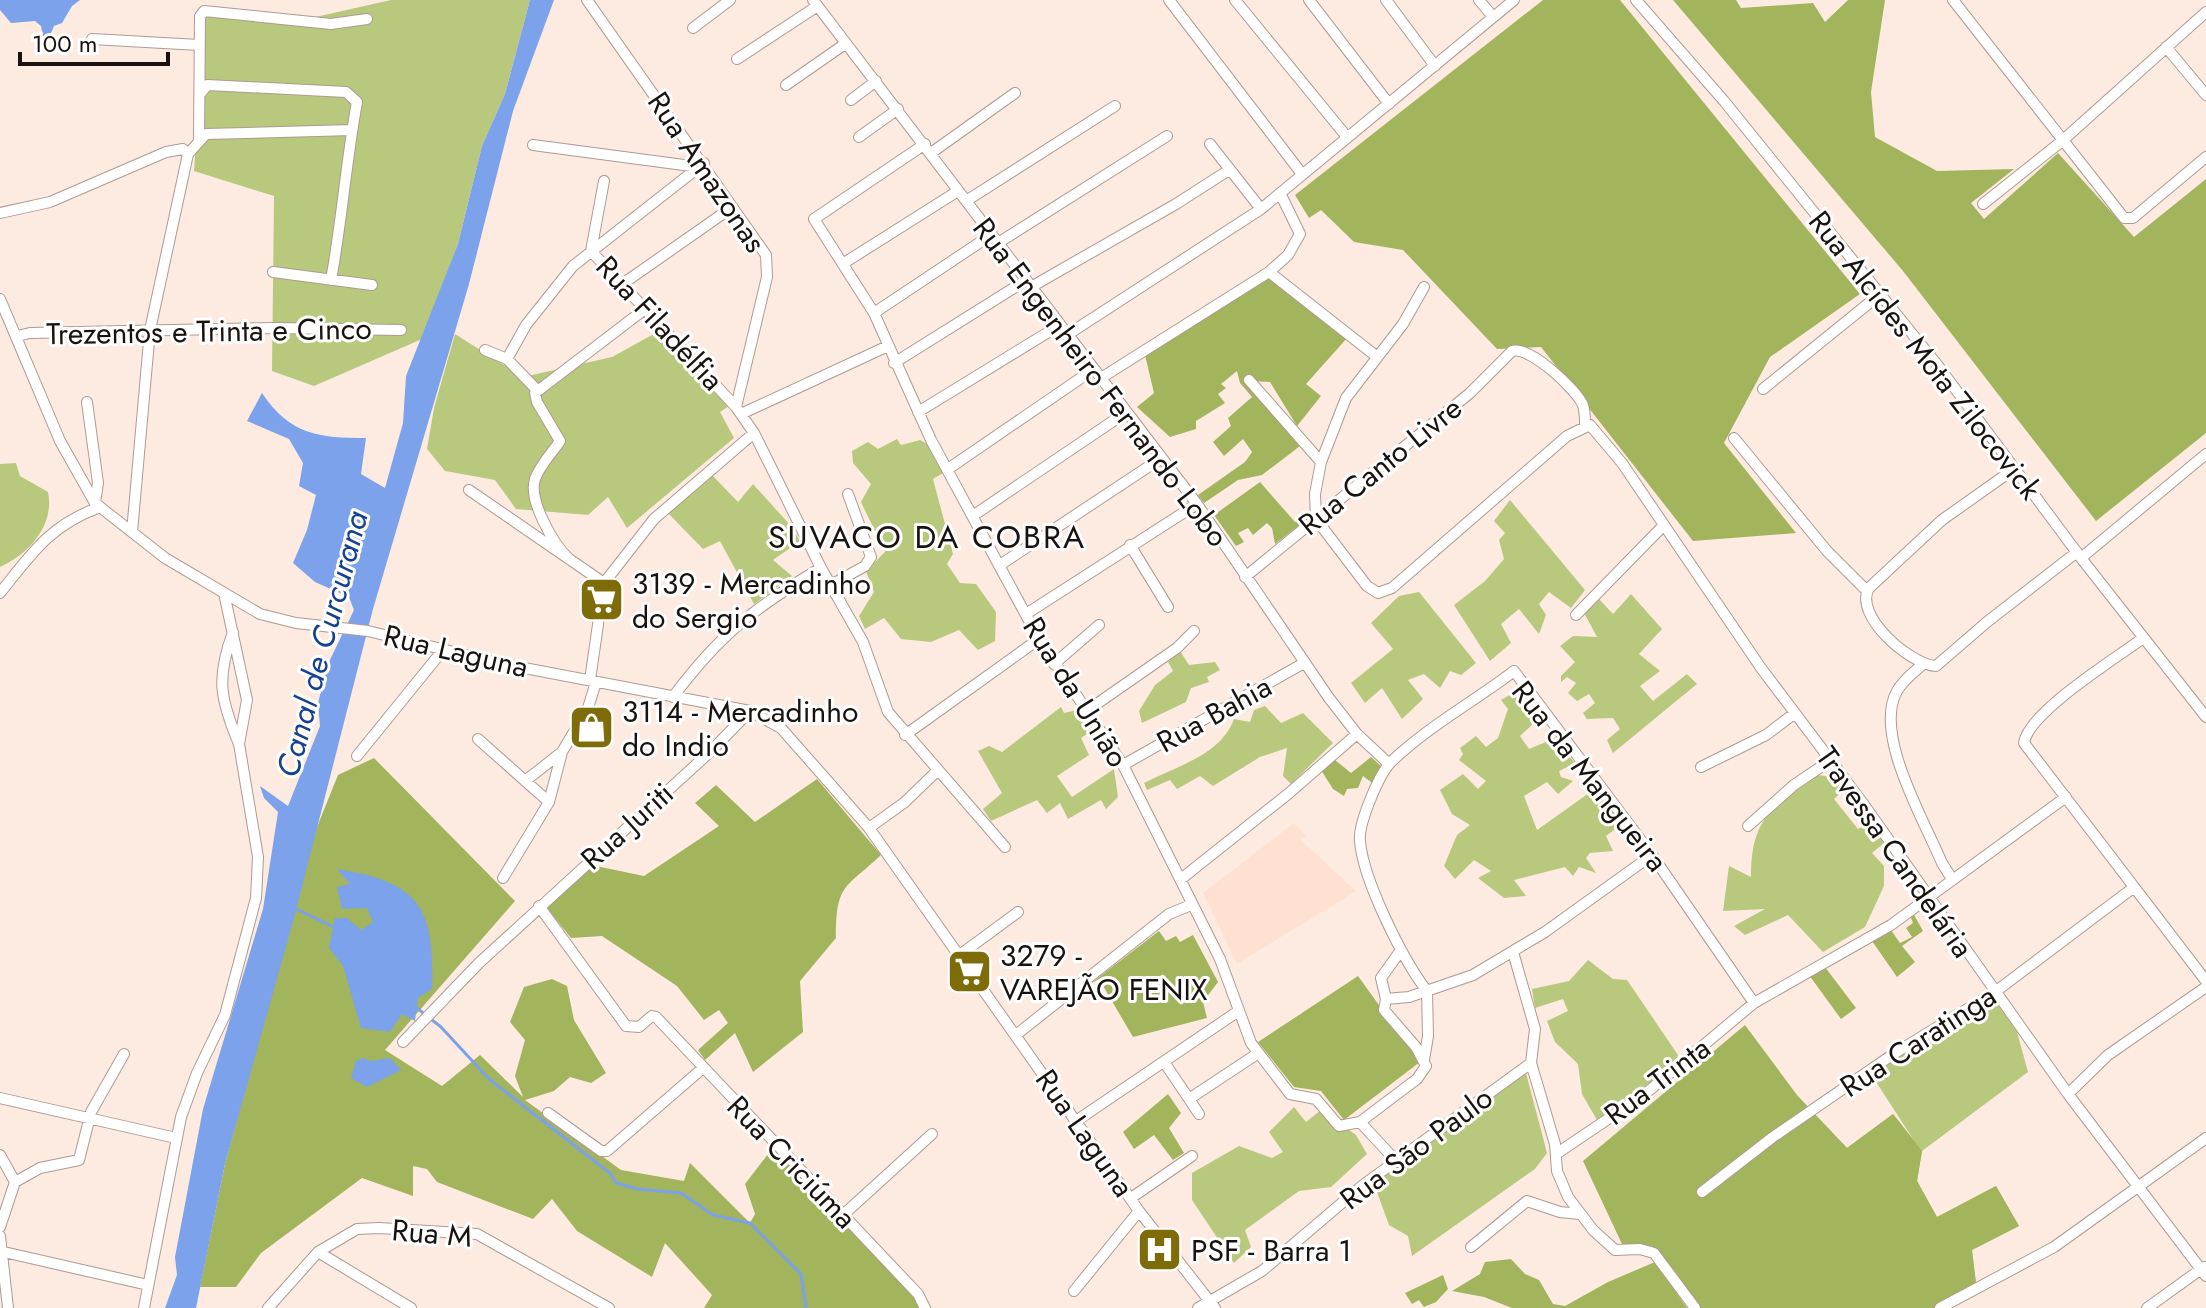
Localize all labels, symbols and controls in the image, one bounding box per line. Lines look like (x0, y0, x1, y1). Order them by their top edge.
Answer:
scale bar (20, 16, 168, 66)
text: 100 m (32, 26, 98, 61)
street label: Rua Amazonas (637, 83, 777, 261)
street label: Rua Alcídes Mota Zilocovick (1798, 201, 2052, 509)
street label: Rua Engenheiro Fernando Lobo (963, 208, 1239, 556)
street label: Rua Filadélfia (586, 246, 734, 400)
street label: Trezentos e Trinta e Cinco (46, 307, 372, 355)
street label: Rua Canto Livre (1289, 387, 1471, 545)
water label: Canal de Curcurana (264, 505, 380, 782)
district label: SUVACO DA COBRA (768, 514, 1086, 560)
place label: 3139 - Mercadinho do Sergio (632, 562, 871, 639)
supermarket icon: 3139 - Mercadinho do Sergio (577, 576, 625, 624)
street label: Rua da União (1013, 609, 1139, 775)
street label: Rua Laguna (380, 614, 532, 688)
street label: Rua Bahia (1149, 665, 1279, 763)
street label: Rua da Mangueira (1502, 671, 1678, 881)
place label: 3114 - Mercadinho do Indio (622, 690, 858, 767)
shop icon: 3114 - Mercadinho do Indio (567, 704, 615, 752)
street label: Travessa Candelária (1806, 738, 1984, 966)
street label: Rua Juriti (571, 773, 683, 879)
place label: 3279 - VAREJÃO FENIX (1000, 934, 1208, 1011)
supermarket icon: 3279 - VAREJÃO FENIX (945, 948, 993, 996)
street label: Rua Caratinga (1832, 975, 2004, 1107)
street label: Rua Trinta (1595, 1027, 1719, 1135)
street label: Rua Laguna (1025, 1060, 1145, 1206)
street label: Rua São Paulo (1331, 1076, 1501, 1220)
street label: Rua Criciúma (717, 1086, 867, 1238)
street label: Rua M (390, 1208, 474, 1258)
hospital icon: PSF - Barra 1 (1136, 1226, 1184, 1274)
place label: PSF - Barra 1 (1191, 1229, 1352, 1272)

